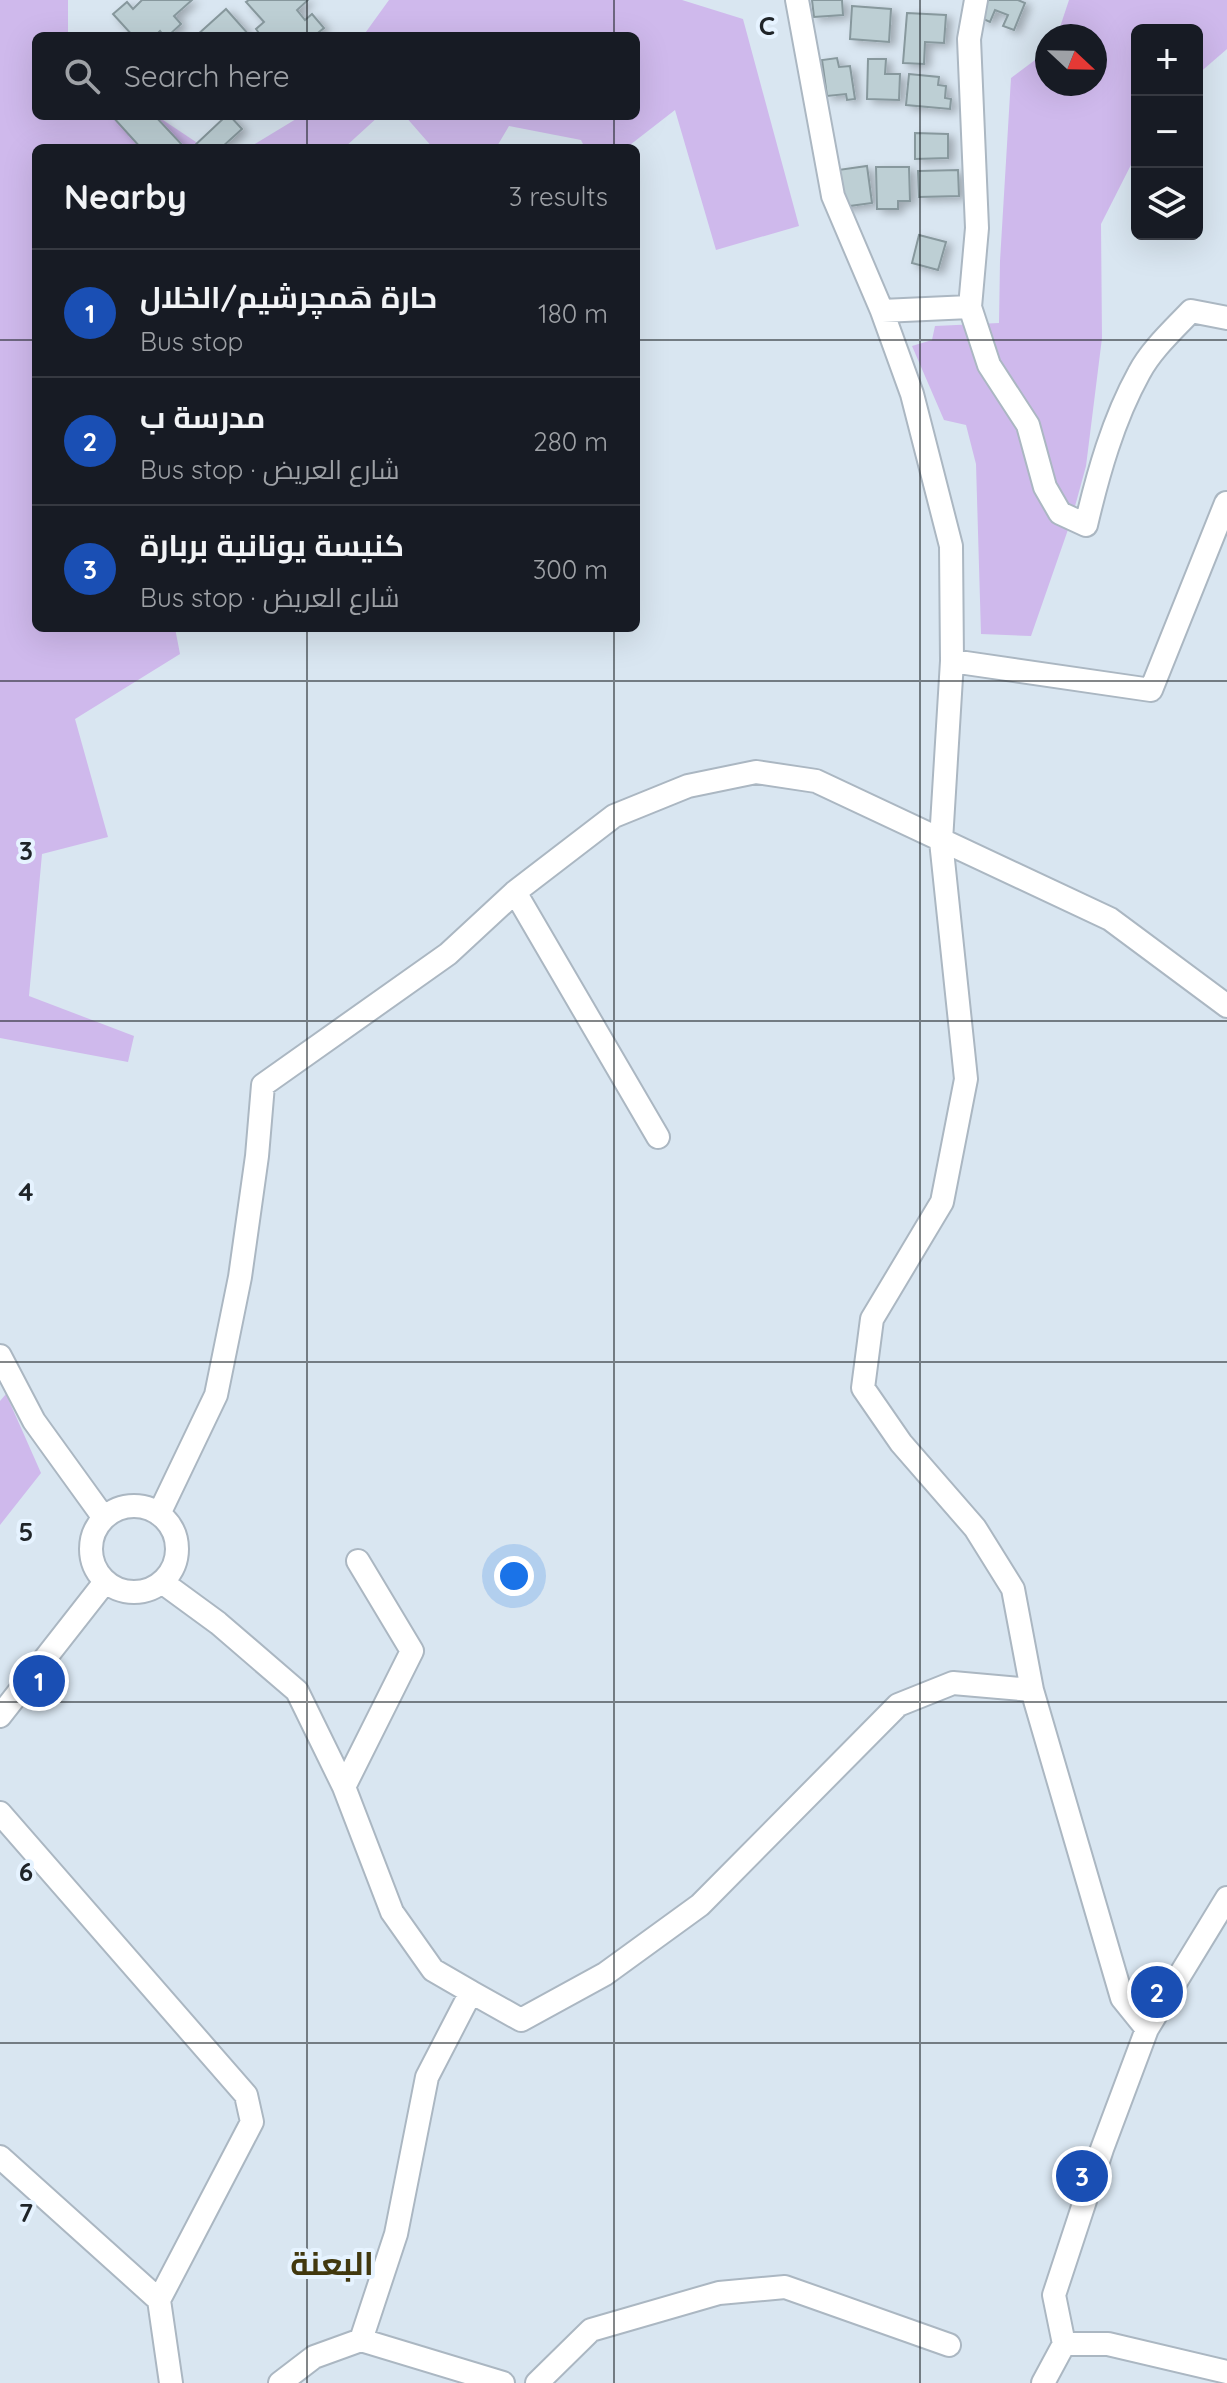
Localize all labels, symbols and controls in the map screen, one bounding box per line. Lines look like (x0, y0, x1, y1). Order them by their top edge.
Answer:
text: C (759, 9, 775, 42)
north arrow (1035, 24, 1107, 96)
map controls (1131, 24, 1203, 240)
button: + (1131, 24, 1203, 96)
search box (32, 32, 640, 120)
icon: search (60, 54, 104, 98)
text: Search here (124, 57, 290, 95)
button: − (1131, 96, 1203, 168)
button: layers (1131, 168, 1203, 240)
text: Nearby (64, 175, 187, 218)
text: 3 results (509, 180, 608, 213)
text: حارة هَمچرشيم/الخلال (140, 278, 437, 316)
text: 1 (85, 297, 95, 330)
text: 180 m (538, 297, 608, 330)
text: Bus stop (140, 325, 243, 358)
text: مدرسة ب (140, 398, 265, 436)
text: 2 (83, 425, 97, 458)
text: 280 m (533, 425, 608, 458)
text: Bus stop · شارع العريض (140, 453, 399, 486)
text: كنيسة يونانية بربارة (140, 526, 404, 564)
text: 3 (83, 553, 97, 586)
text: 300 m (533, 553, 608, 586)
text: Bus stop · شارع العريض (140, 581, 399, 614)
text: 3 (19, 834, 33, 867)
text: 4 (18, 1175, 34, 1208)
text: 5 (19, 1515, 33, 1548)
your location (494, 1556, 534, 1596)
pin: 1 (13, 1651, 65, 1711)
text: 6 (19, 1855, 33, 1888)
pin: 2 (1131, 1962, 1183, 2022)
pin: 3 (1056, 2146, 1108, 2206)
text: 7 (19, 2196, 33, 2229)
district label: البعنة (290, 2243, 374, 2283)

